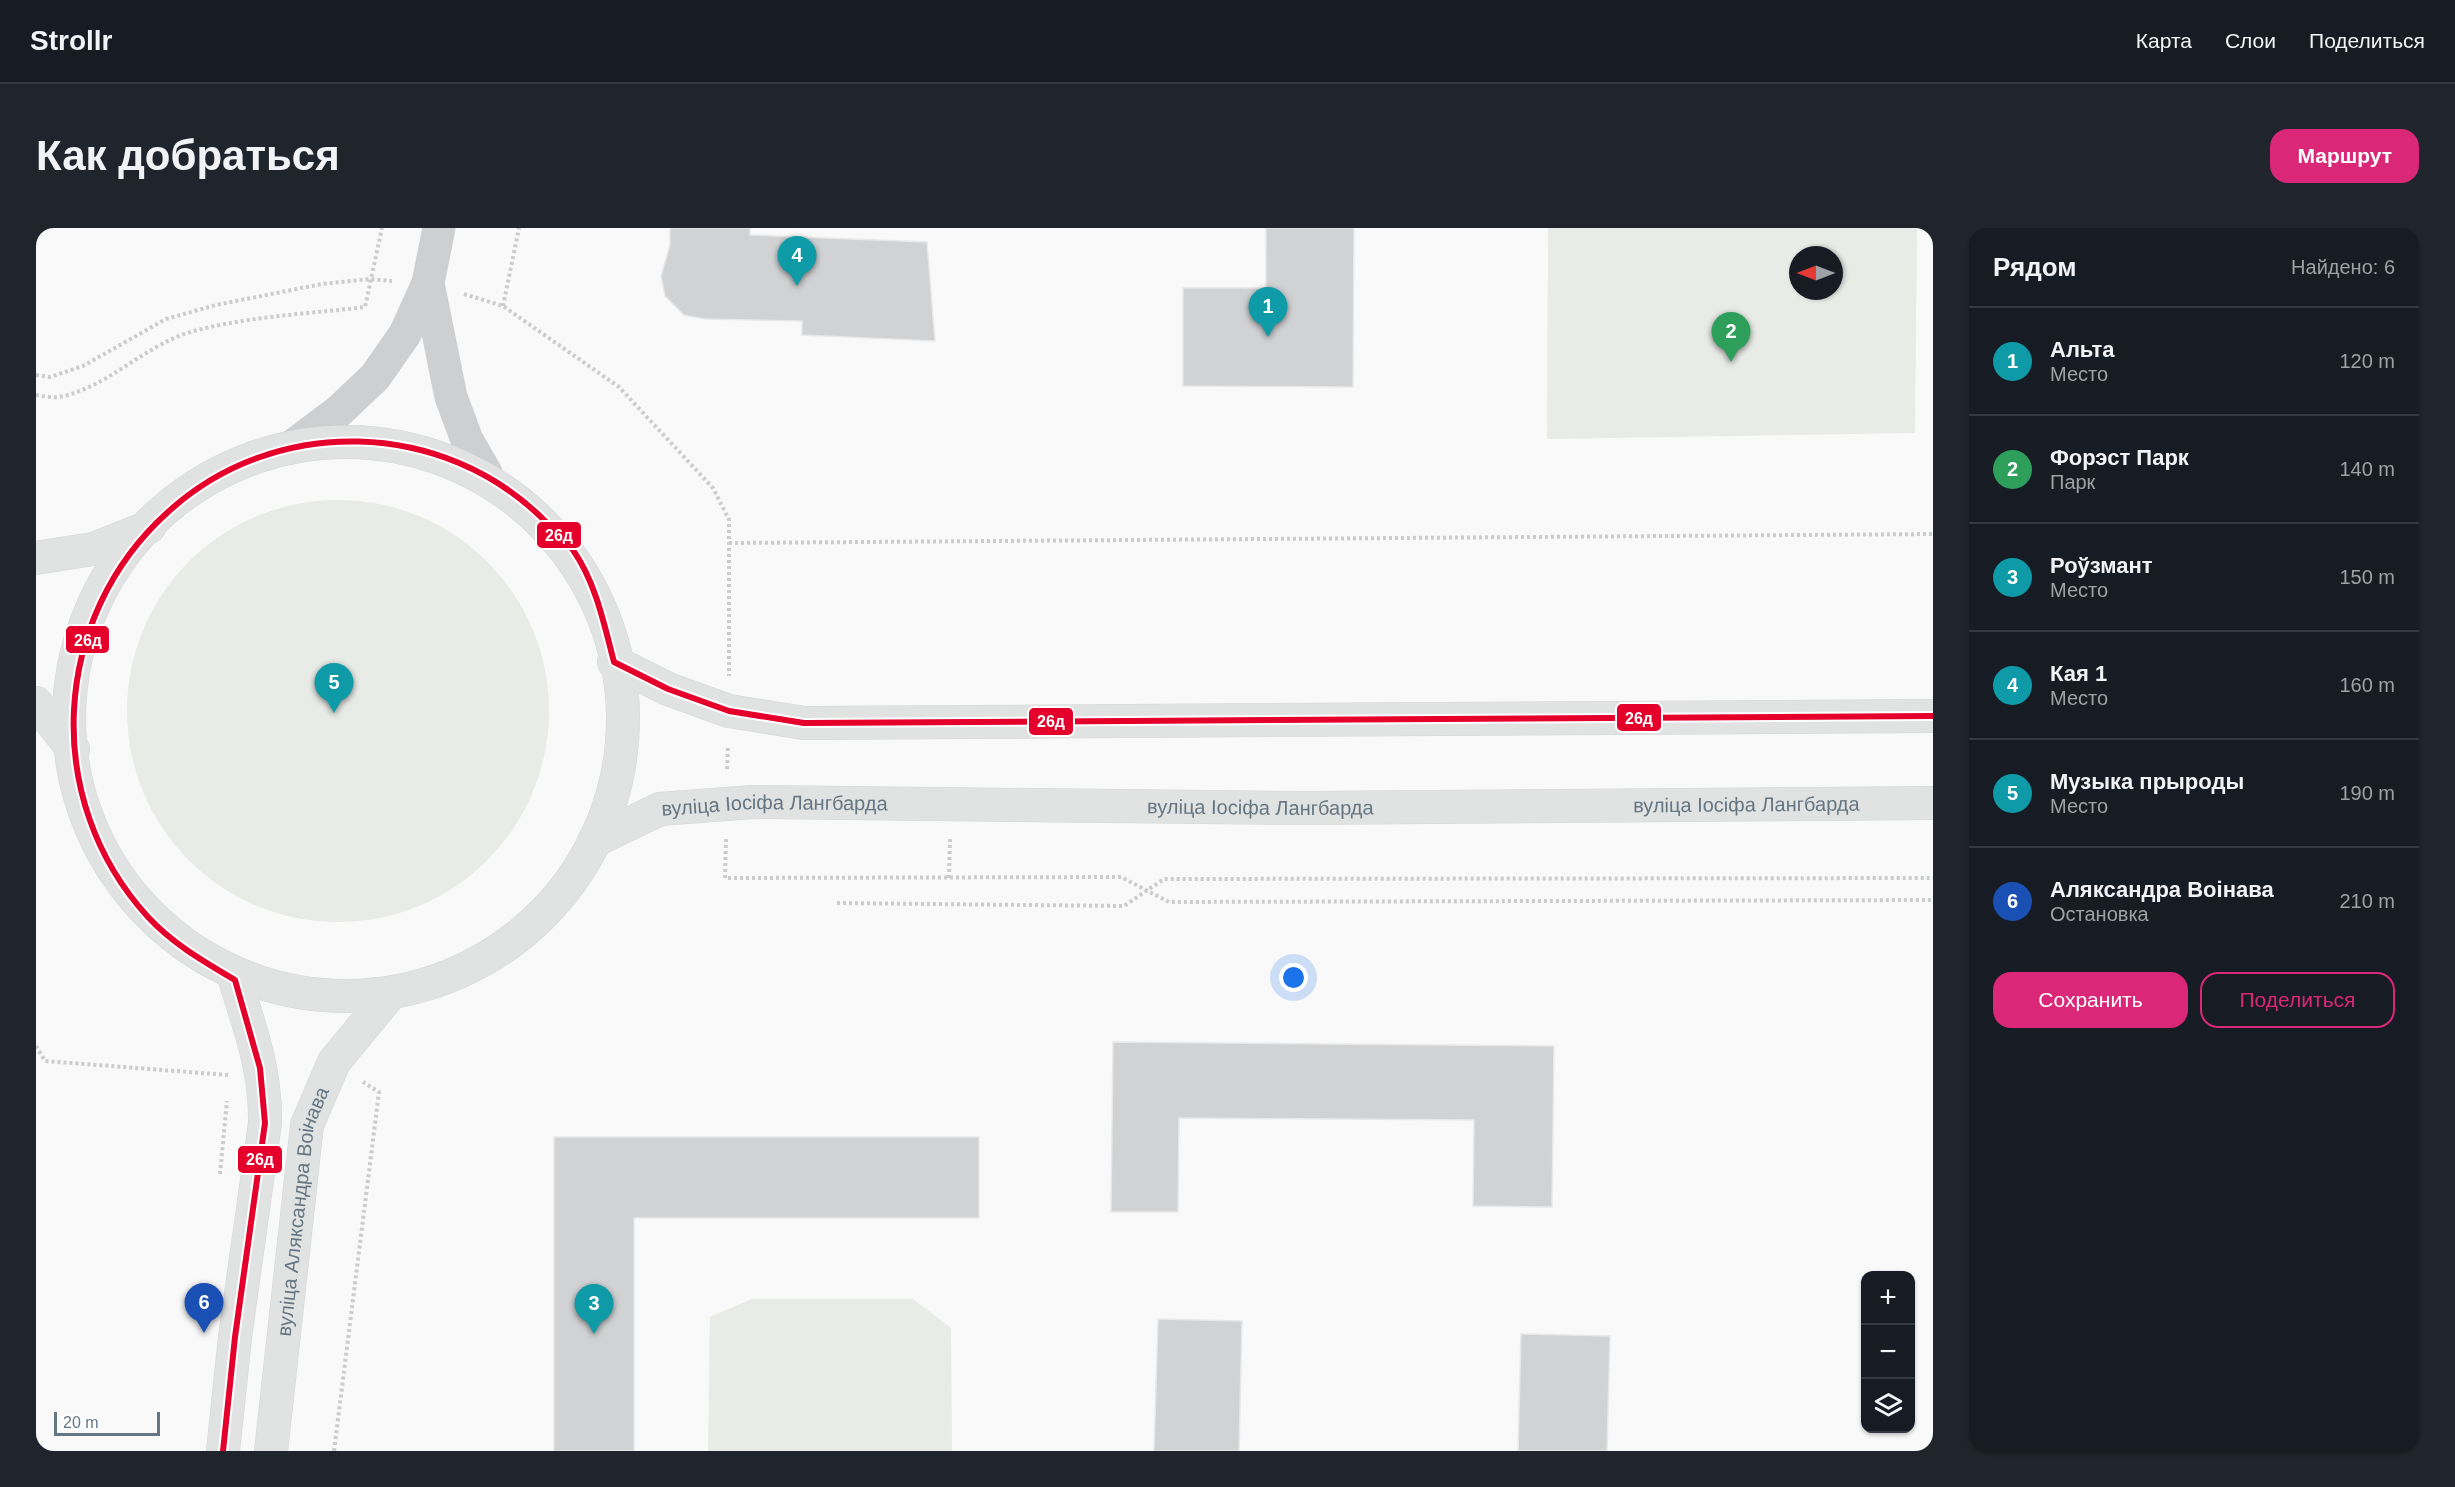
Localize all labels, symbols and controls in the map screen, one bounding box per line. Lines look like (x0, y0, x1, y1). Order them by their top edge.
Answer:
text: Strollr (30, 25, 112, 56)
text: Карта (2136, 29, 2192, 52)
text: Слои (2225, 29, 2276, 52)
text: Поделиться (2309, 29, 2425, 52)
button: Маршрут (2270, 129, 2419, 183)
text: Как добраться (36, 132, 340, 179)
pin: 4 (778, 236, 816, 286)
north arrow (1789, 246, 1843, 300)
text: Рядом (1993, 252, 2076, 282)
text: Найдено: 6 (2291, 256, 2395, 278)
pin: 1 (1248, 288, 1288, 337)
pin: 2 (1712, 312, 1750, 362)
text: Альта (2050, 337, 2114, 362)
text: 1 (2007, 350, 2018, 372)
text: 120 m (2339, 350, 2395, 372)
text: Место (2050, 363, 2108, 385)
text: Форэст Парк (2050, 445, 2189, 470)
text: 2 (2007, 458, 2018, 480)
text: 140 m (2339, 458, 2395, 480)
text: Парк (2050, 471, 2095, 493)
line badge: 26д (536, 521, 582, 549)
text: 26д (545, 527, 573, 544)
text: Роўзмант (2050, 553, 2152, 578)
text: 3 (2007, 566, 2018, 588)
text: 150 m (2339, 566, 2395, 588)
text: Место (2050, 579, 2108, 601)
line badge: 26д (65, 625, 110, 654)
text: 26д (74, 632, 102, 649)
text: Кая 1 (2050, 661, 2107, 686)
pin: 5 (314, 664, 354, 713)
text: 4 (2007, 674, 2018, 696)
text: 160 m (2339, 674, 2395, 696)
text: Место (2050, 687, 2108, 709)
line badge: 26д (1616, 703, 1662, 732)
line badge: 26д (1028, 707, 1074, 736)
text: 26д (1625, 710, 1653, 727)
text: 26д (1037, 713, 1065, 730)
text: Музыка прыроды (2050, 769, 2244, 794)
text: 5 (2007, 782, 2018, 804)
text: 190 m (2339, 782, 2395, 804)
street label: вуліца Іосіфа Лангбарда (661, 791, 889, 820)
street label: вуліца Іосіфа Лангбарда (1633, 793, 1861, 816)
street label: вуліца Іосіфа Лангбарда (1147, 795, 1375, 819)
text: Место (2050, 795, 2108, 817)
text: Аляксандра Воінава (2050, 877, 2274, 902)
text: 6 (2007, 890, 2018, 912)
text: 210 m (2339, 890, 2395, 912)
text: Остановка (2050, 903, 2149, 925)
your location (1279, 963, 1308, 992)
button: Сохранить (1993, 972, 2188, 1028)
button: Поделиться (2200, 972, 2395, 1028)
street label: вуліца Аляксандра Воінава (273, 1083, 333, 1337)
line badge: 26д (237, 1145, 283, 1174)
text: 26д (246, 1151, 274, 1168)
map controls (1861, 1271, 1915, 1433)
button: + (1861, 1271, 1915, 1325)
pin: 6 (184, 1284, 224, 1333)
pin: 3 (574, 1284, 614, 1334)
button: − (1861, 1325, 1915, 1379)
button: layers (1861, 1379, 1915, 1433)
scale bar (54, 1409, 160, 1436)
text: 20 m (63, 1414, 99, 1431)

